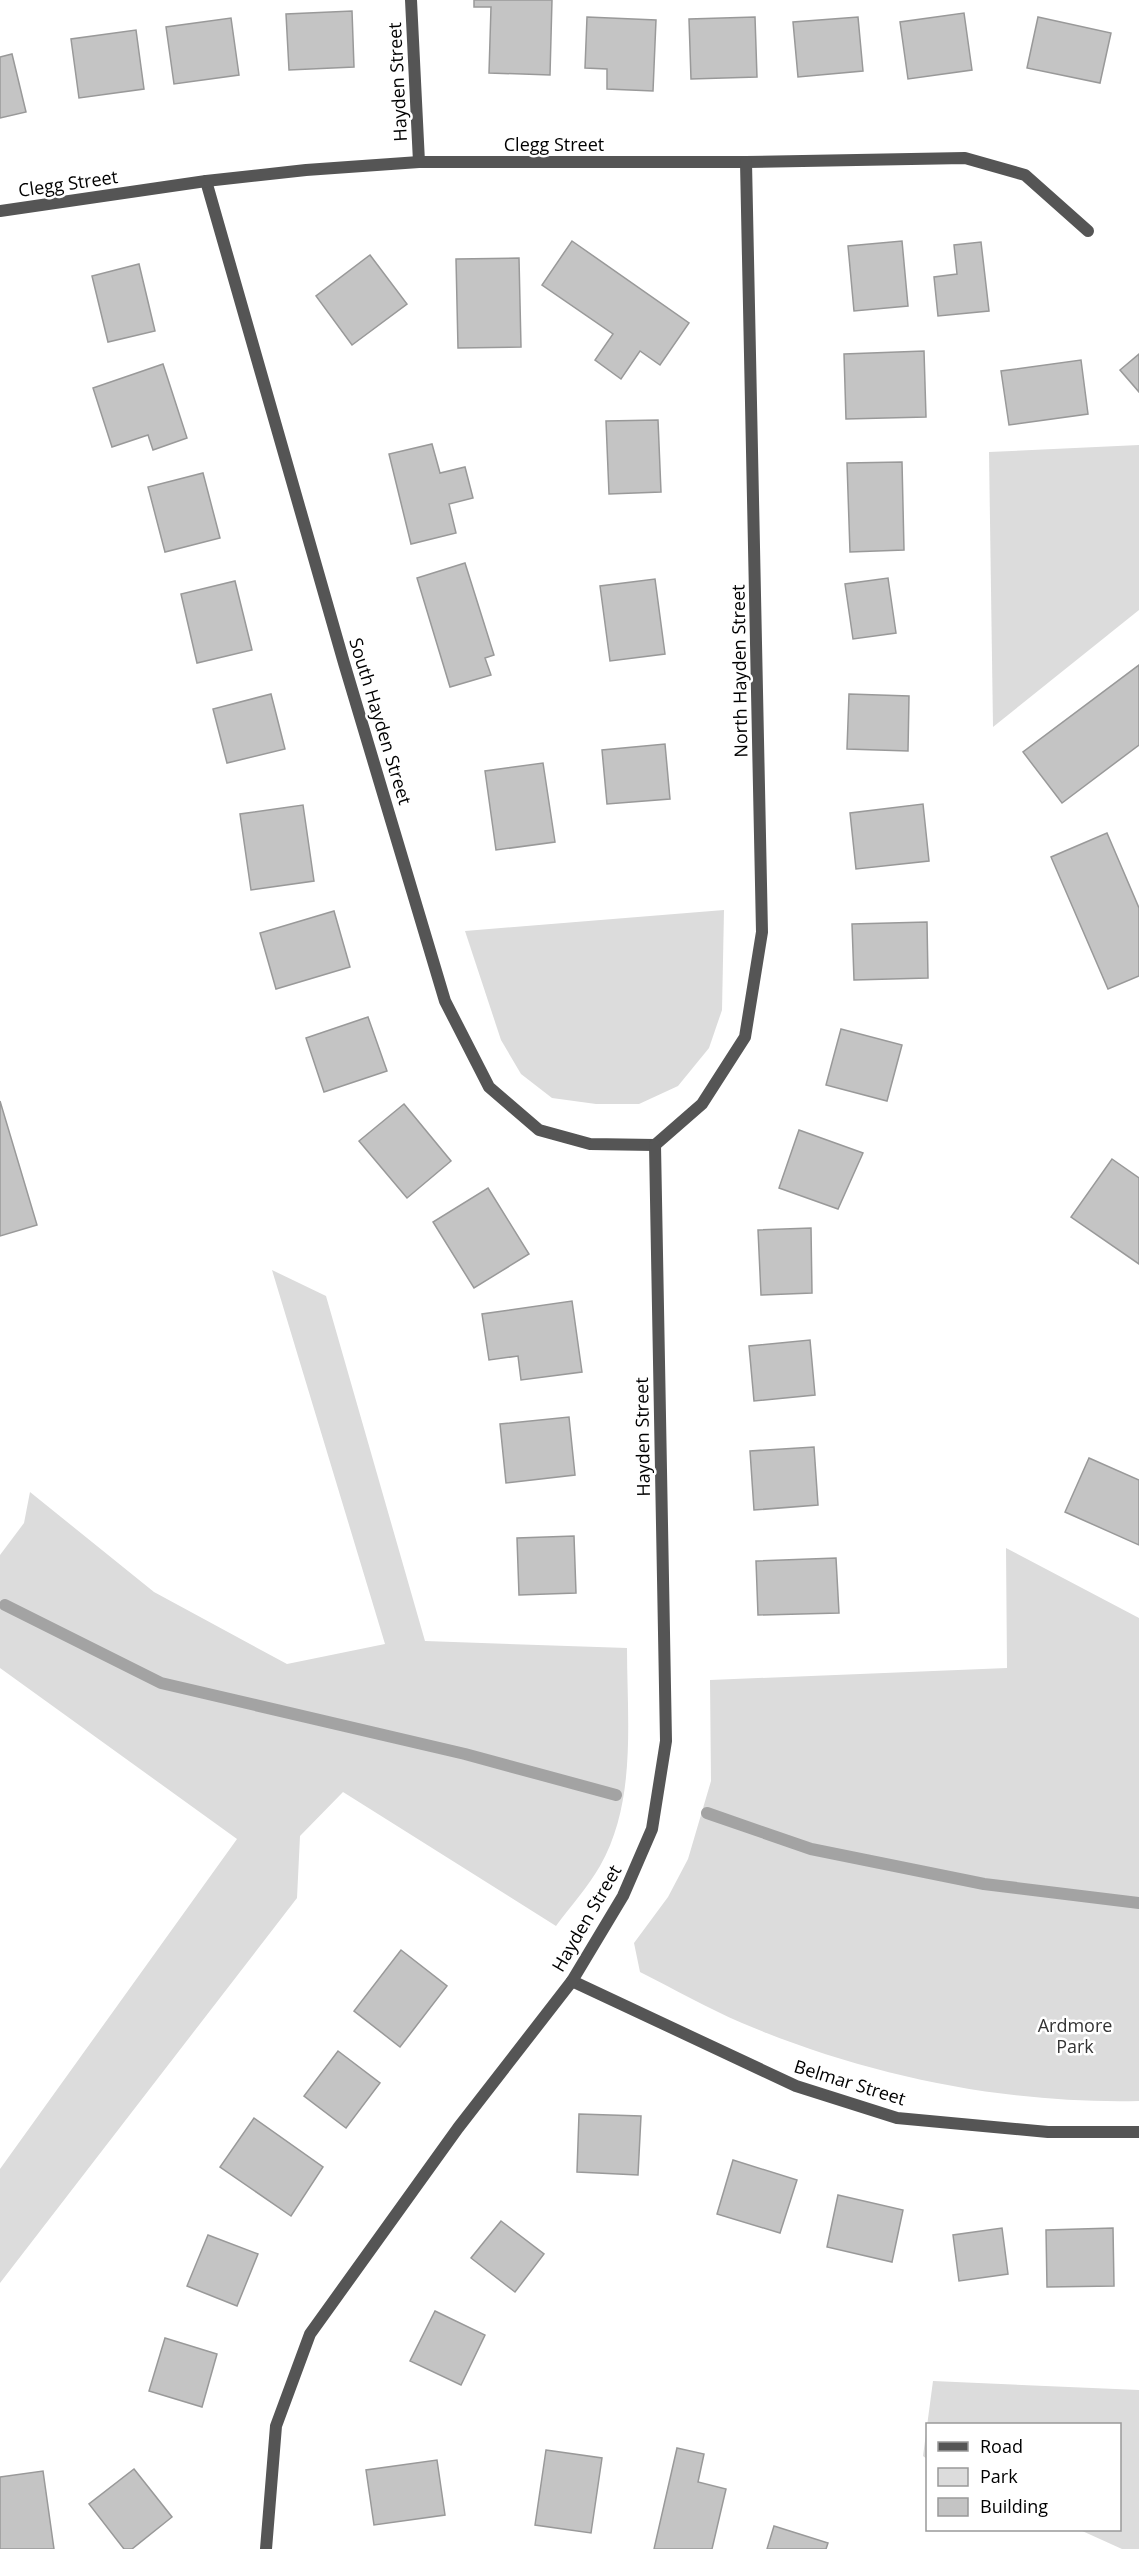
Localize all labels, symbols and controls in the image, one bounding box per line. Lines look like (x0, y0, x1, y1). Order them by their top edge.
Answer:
street label: Hayden Street (382, 22, 412, 142)
street label: Clegg Street (504, 132, 604, 156)
street label: Clegg Street (17, 164, 119, 202)
street label: North Hayden Street (725, 584, 753, 758)
street label: South Hayden Street (344, 635, 418, 807)
street label: Hayden Street (629, 1377, 655, 1497)
street label: Hayden Street (546, 1860, 626, 1976)
park label: Ardmore Park (1038, 2013, 1112, 2058)
street label: Belmar Street (791, 2054, 909, 2110)
legend (926, 2423, 1121, 2531)
text: Road (980, 2434, 1023, 2458)
text: Park (980, 2464, 1018, 2488)
text: Building (980, 2494, 1048, 2518)

